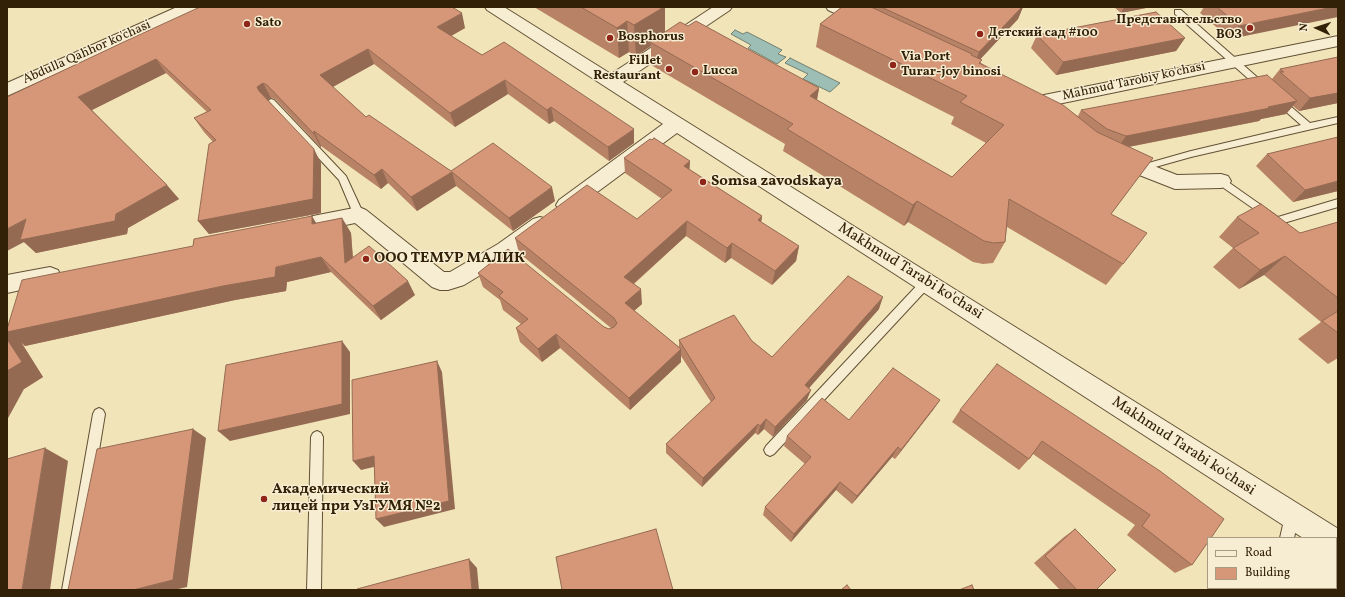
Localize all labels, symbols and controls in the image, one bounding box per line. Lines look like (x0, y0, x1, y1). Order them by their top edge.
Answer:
north arrow (1297, 8, 1337, 48)
place label: Представительство ВОЗ (1116, 13, 1242, 44)
place label: Sato (255, 16, 281, 32)
street label: Abdulla Qahhor ko'chasi (21, 18, 153, 88)
marker: Sato (242, 19, 252, 29)
marker: Представительство ВОЗ (1245, 23, 1255, 33)
text: N (1297, 23, 1312, 32)
place label: Детский сад #100 (988, 26, 1098, 42)
marker: Детский сад #100 (975, 29, 985, 39)
place label: Bosphorus (618, 30, 684, 46)
marker: Bosphorus (605, 33, 615, 43)
place label: Via Port Turar-joy binosi (901, 50, 1001, 81)
place label: Fillet Restaurant (593, 54, 661, 85)
street label: Mahmud Tarobiy ko'chasi (1061, 59, 1207, 105)
marker: Via Port Turar-joy binosi (888, 60, 898, 70)
marker: Fillet Restaurant (664, 64, 674, 74)
place label: Lucca (703, 64, 738, 80)
marker: Lucca (690, 67, 700, 77)
place label: Somsa zavodskaya (711, 173, 842, 191)
marker: Somsa zavodskaya (698, 177, 708, 187)
street label: Makhmud Tarabi ko'chasi (834, 220, 986, 324)
place label: ООО ТЕМУР МАЛИК (374, 250, 525, 268)
marker: ООО ТЕМУР МАЛИК (361, 254, 371, 264)
street label: Makhmud Tarabi ko'chasi (1108, 394, 1258, 500)
place label: Академический лицей при УзГУМЯ №2 (272, 481, 441, 516)
marker: Академический лицей при УзГУМЯ №2 (259, 494, 269, 504)
legend (1207, 537, 1337, 589)
text: Road (1245, 545, 1272, 561)
text: Building (1245, 565, 1290, 581)

